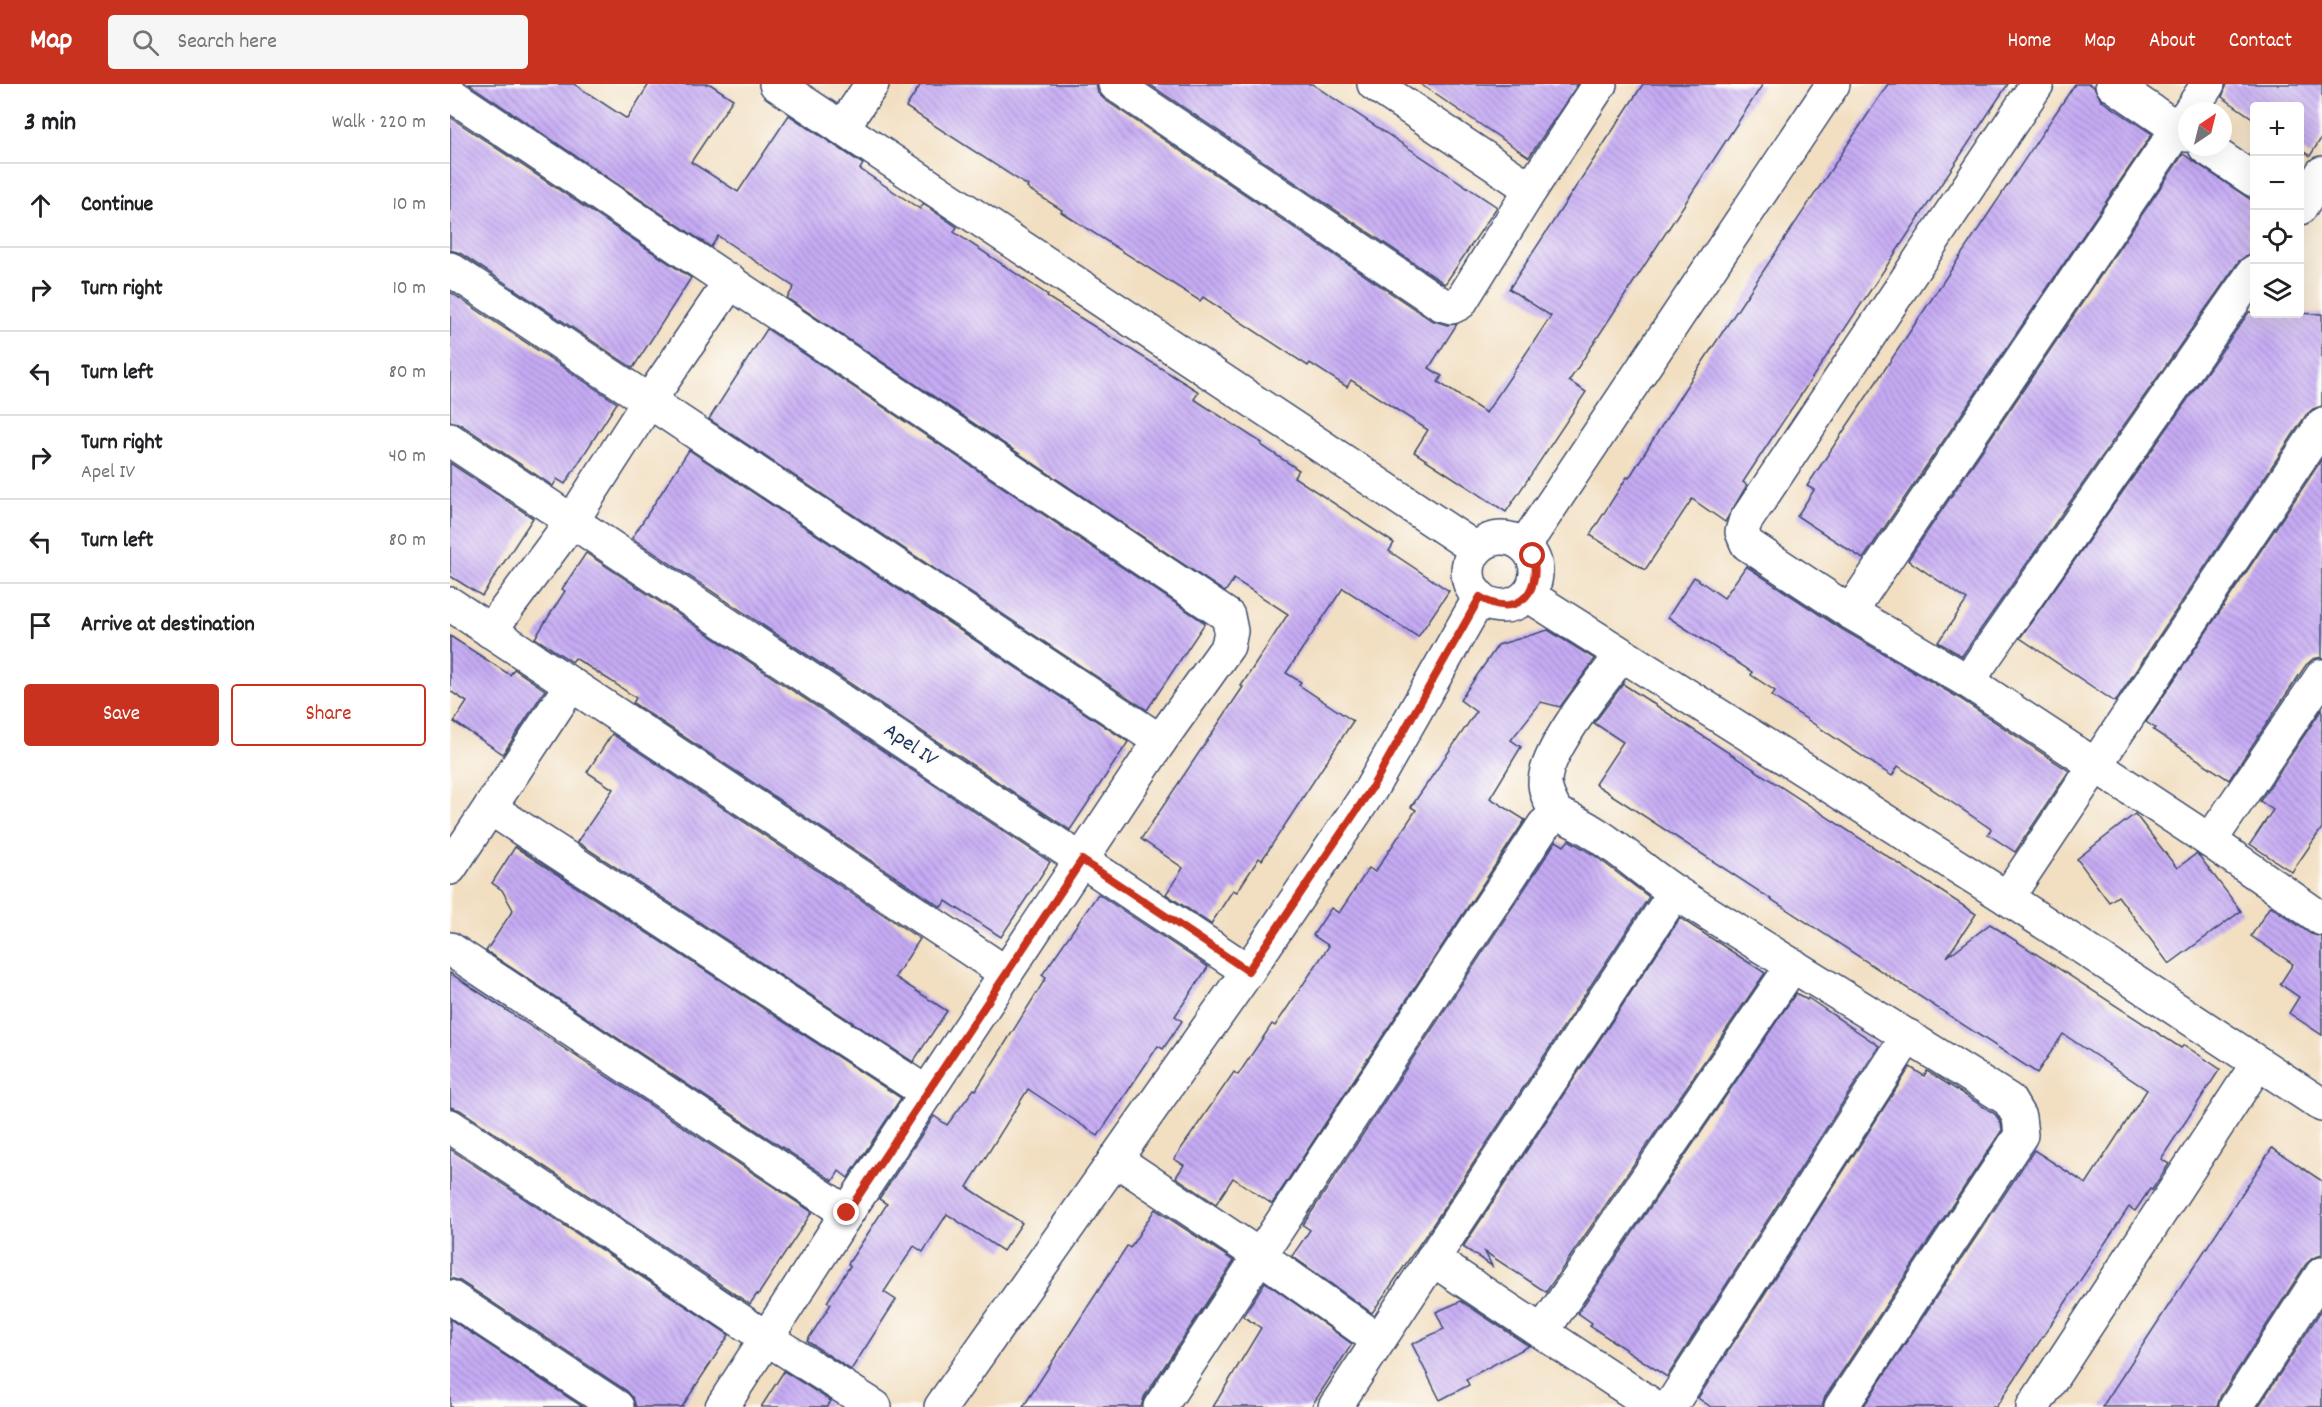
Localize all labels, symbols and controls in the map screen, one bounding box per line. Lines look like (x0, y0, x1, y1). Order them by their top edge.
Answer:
search box (108, 15, 528, 69)
text: Map (30, 22, 72, 62)
icon: search (129, 26, 162, 59)
text: Search here (177, 27, 277, 58)
text: Home (2007, 27, 2051, 57)
text: Map (2084, 27, 2116, 57)
text: About (2149, 27, 2196, 57)
text: Contact (2229, 27, 2292, 57)
north arrow (2178, 102, 2232, 156)
map controls (2250, 102, 2304, 318)
button: + (2250, 102, 2304, 156)
text: 3 min (24, 105, 76, 142)
text: Walk · 220 m (332, 109, 426, 137)
button: − (2250, 156, 2304, 210)
icon: ahead (24, 189, 57, 222)
text: Continue (81, 190, 153, 221)
text: 10 m (392, 191, 426, 219)
button: locate (2250, 210, 2304, 264)
button: layers (2250, 264, 2304, 318)
icon: right (24, 273, 57, 306)
text: Turn right (81, 274, 163, 305)
text: 10 m (392, 275, 426, 303)
icon: left (24, 357, 57, 390)
text: Turn left (81, 358, 153, 389)
text: 80 m (389, 359, 426, 387)
text: Turn right (81, 428, 163, 459)
icon: right (24, 441, 57, 474)
text: 40 m (388, 443, 426, 471)
text: Apel IV (81, 459, 135, 487)
icon: left (24, 525, 57, 558)
text: Turn left (81, 526, 153, 557)
text: 80 m (389, 527, 426, 555)
route start (1519, 542, 1545, 568)
icon: arrive (24, 609, 57, 642)
text: Arrive at destination (81, 610, 255, 641)
button: Save (24, 684, 219, 746)
button: Share (231, 684, 426, 746)
street label: Apel IV (877, 717, 944, 776)
route end (833, 1199, 859, 1225)

